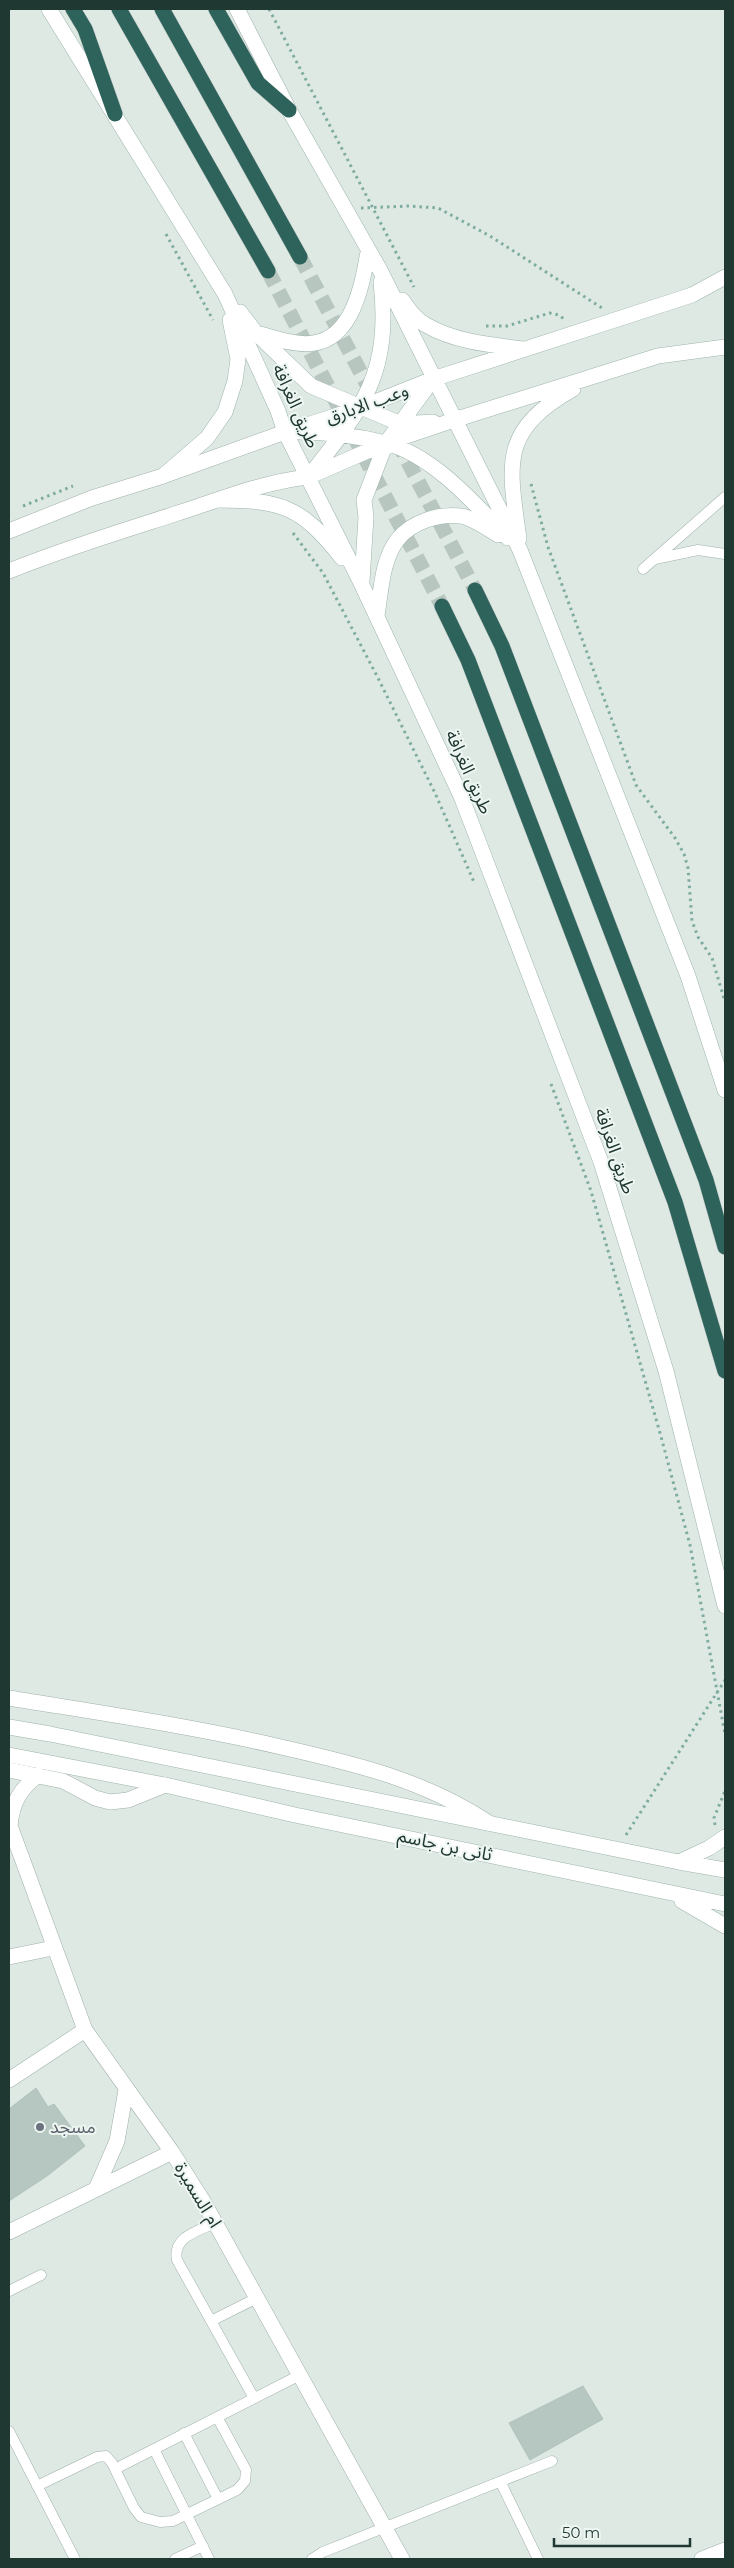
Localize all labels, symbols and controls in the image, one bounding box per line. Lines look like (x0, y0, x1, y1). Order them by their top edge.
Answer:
street label: طريق الغرافة (268, 361, 324, 451)
street label: وعب الابارق (323, 379, 411, 429)
street label: طريق الغرافة (441, 727, 497, 817)
street label: طريق الغرافة (590, 1105, 640, 1197)
street label: ثانى بن جاسم (395, 1824, 494, 1868)
place label: مسجد (50, 2116, 96, 2138)
marker: مسجد (34, 2121, 46, 2133)
street label: ام السميرة (167, 2158, 226, 2233)
scale bar (554, 2516, 690, 2548)
text: 50 m (562, 2523, 600, 2542)

